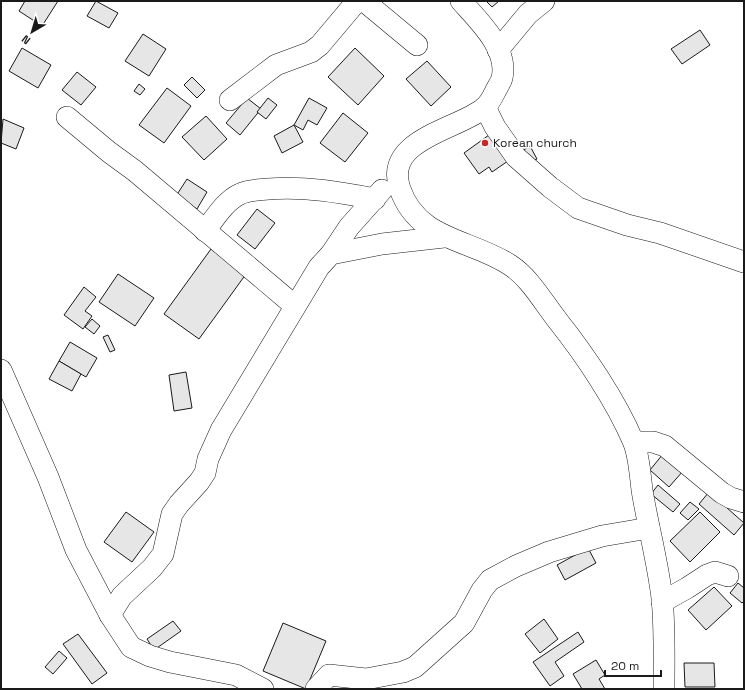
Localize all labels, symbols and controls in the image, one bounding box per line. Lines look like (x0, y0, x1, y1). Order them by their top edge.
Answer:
north arrow (12, 12, 52, 52)
text: N (19, 32, 33, 48)
place label: Korean church (493, 135, 577, 151)
marker: Korean church (480, 138, 490, 148)
scale bar (605, 652, 661, 678)
text: 20 m (611, 658, 639, 674)

